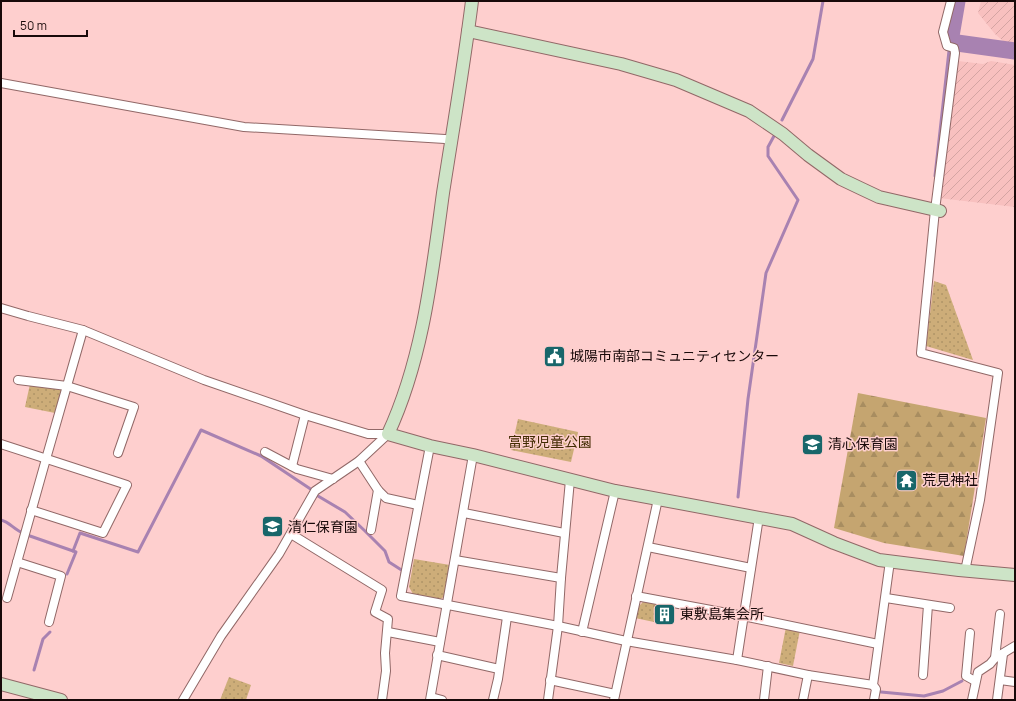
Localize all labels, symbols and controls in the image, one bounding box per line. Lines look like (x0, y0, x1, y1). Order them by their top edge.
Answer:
scale bar (14, 12, 87, 38)
text: 50 m (20, 17, 47, 34)
public building icon: 城陽市南部コミュニティセンター (542, 343, 568, 369)
place label: 城陽市南部コミュニティセンター (570, 346, 779, 365)
school or university icon: 清心保育園 (799, 431, 825, 457)
park label: 富野児童公園 (508, 432, 592, 451)
place label: 清心保育園 (828, 434, 898, 453)
temple icon: 荒見神社 (893, 467, 919, 493)
place label: 荒見神社 (922, 470, 978, 489)
school or university icon: 清仁保育園 (259, 514, 285, 540)
place label: 清仁保育園 (288, 517, 358, 536)
building icon: 東敷島集会所 (651, 601, 677, 627)
place label: 東敷島集会所 (680, 604, 764, 623)

